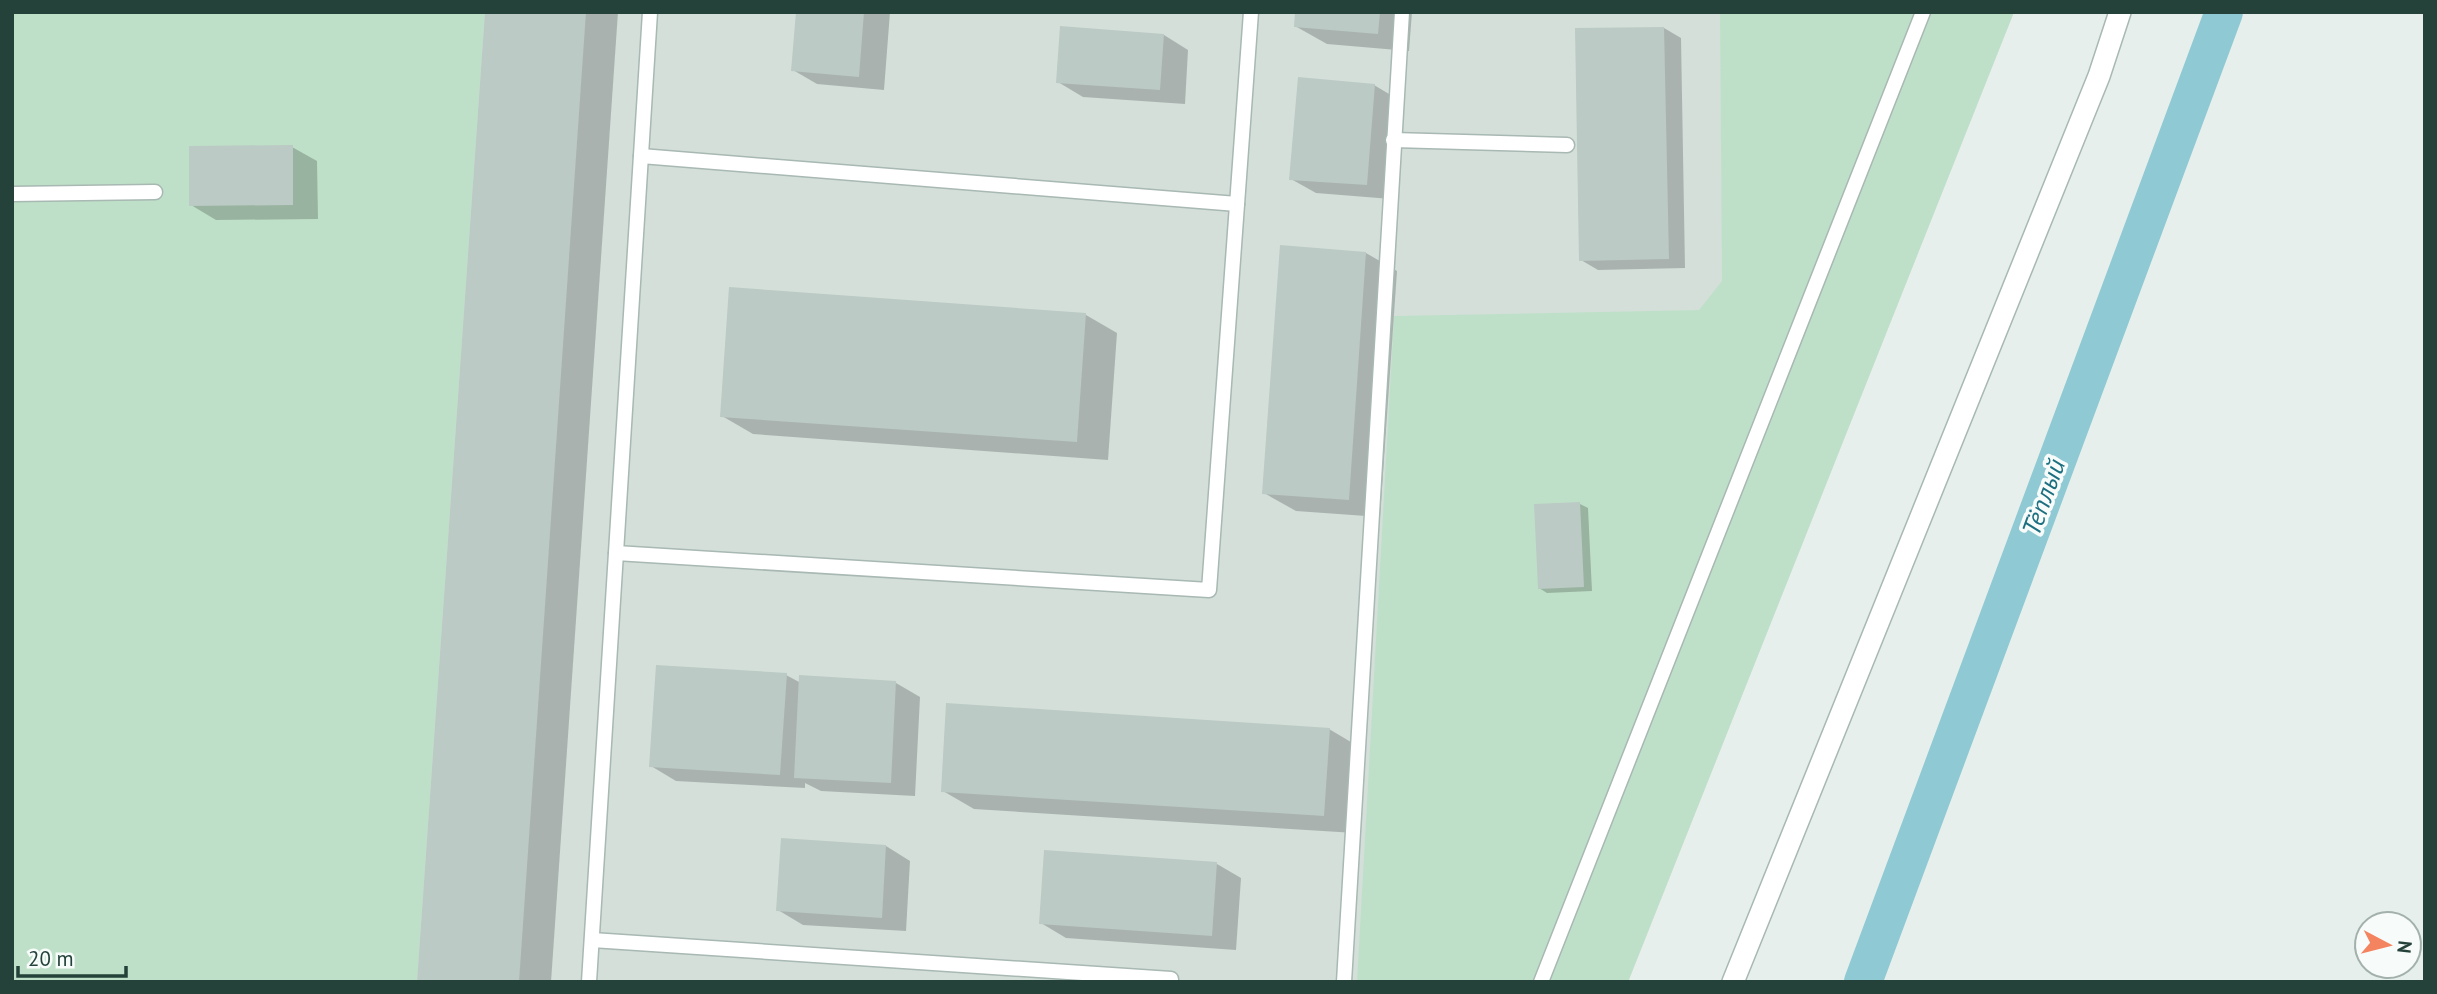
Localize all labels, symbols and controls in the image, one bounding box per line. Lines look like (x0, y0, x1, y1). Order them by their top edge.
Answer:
water label: Тёплый (2014, 454, 2072, 540)
north arrow (2353, 910, 2423, 980)
scale bar (18, 934, 126, 978)
text: N (2392, 939, 2418, 955)
text: 20 m (28, 945, 74, 972)

